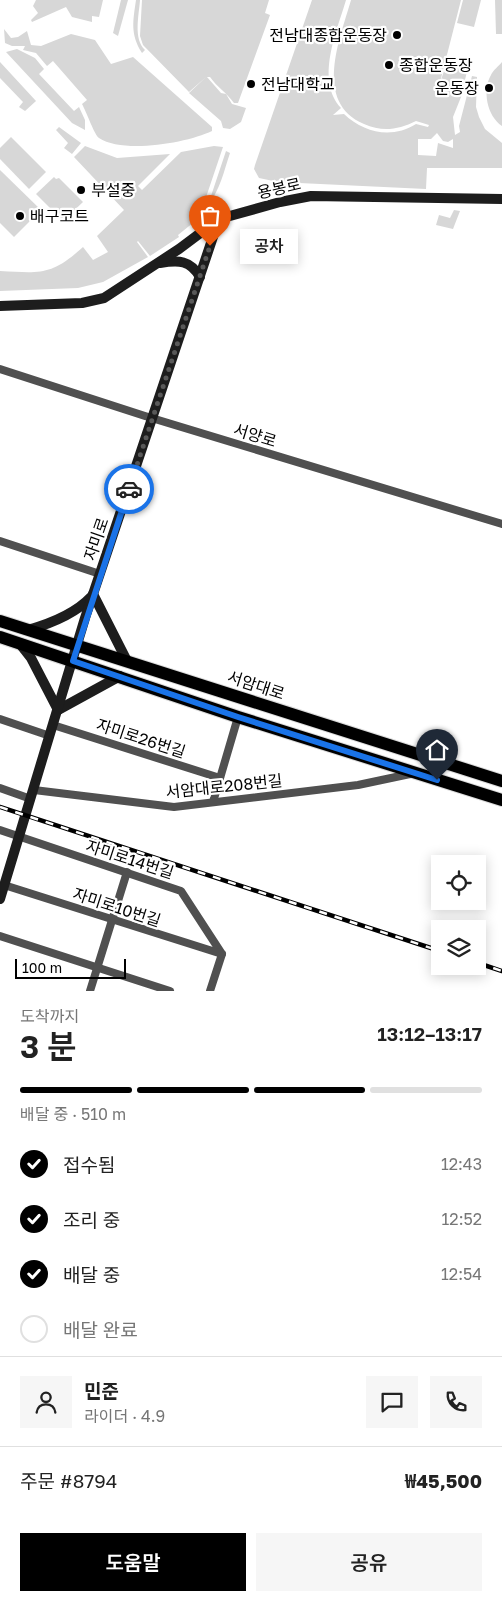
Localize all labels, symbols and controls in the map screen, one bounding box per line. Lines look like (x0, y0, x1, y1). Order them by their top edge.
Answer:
place label: 전남대종합운동장 (269, 25, 387, 45)
marker: 전남대종합운동장 (391, 29, 403, 41)
place label: 종합운동장 (399, 55, 473, 75)
marker: 종합운동장 (383, 59, 395, 71)
place label: 전남대학교 (261, 74, 335, 94)
marker: 전남대학교 (245, 78, 257, 90)
place label: 운동장 (435, 78, 479, 98)
marker: 운동장 (483, 82, 495, 94)
street label: 용봉로 (255, 173, 303, 203)
place label: 부설중 (91, 180, 135, 200)
marker: 부설중 (75, 184, 87, 196)
pin (189, 195, 231, 246)
icon: bag (196, 202, 224, 230)
place label: 배구코트 (30, 206, 89, 226)
marker: 배구코트 (14, 210, 26, 222)
callout: 공차 (240, 228, 298, 264)
text: 공차 (254, 236, 284, 256)
street label: 서양로 (231, 419, 279, 451)
courier (104, 464, 154, 514)
icon: car (115, 475, 143, 503)
street label: 자미로 (79, 515, 113, 563)
street label: 서암대로 (225, 666, 287, 704)
street label: 자미로26번길 (94, 714, 188, 762)
pin (416, 729, 458, 780)
icon: home (423, 736, 451, 764)
street label: 서암대로208번길 (165, 770, 283, 802)
street label: 자미로14번길 (84, 835, 176, 883)
map controls (431, 855, 486, 975)
button: locate (431, 855, 486, 910)
street label: 자미로10번길 (71, 883, 163, 931)
button: layers (431, 920, 486, 975)
scale bar (15, 956, 126, 979)
text: 100 m (22, 959, 62, 976)
text: 도착까지 (20, 1006, 79, 1026)
text: 13:12–13:17 (377, 1022, 482, 1045)
text: 3 분 (20, 1027, 77, 1065)
text: 배달 중 · 510 m (20, 1104, 126, 1124)
icon: check (20, 1150, 48, 1178)
text: 접수됨 (63, 1153, 115, 1176)
text: 12:43 (441, 1154, 482, 1174)
icon: check (20, 1205, 48, 1233)
text: 조리 중 (63, 1208, 120, 1231)
text: 12:52 (442, 1209, 482, 1229)
icon: check (20, 1260, 48, 1288)
text: 배달 중 (63, 1263, 120, 1286)
text: 12:54 (441, 1264, 482, 1284)
text: 배달 완료 (63, 1318, 138, 1341)
button: person (20, 1376, 72, 1428)
button: chat (366, 1376, 418, 1428)
button: phone (430, 1376, 482, 1428)
text: 민준 (84, 1379, 119, 1402)
text: 라이더 · 4.9 (84, 1406, 165, 1426)
text: 주문 #8794 (20, 1469, 117, 1492)
text: ₩45,500 (405, 1469, 482, 1492)
button: 도움말 (20, 1533, 246, 1591)
button: 공유 (256, 1533, 482, 1591)

